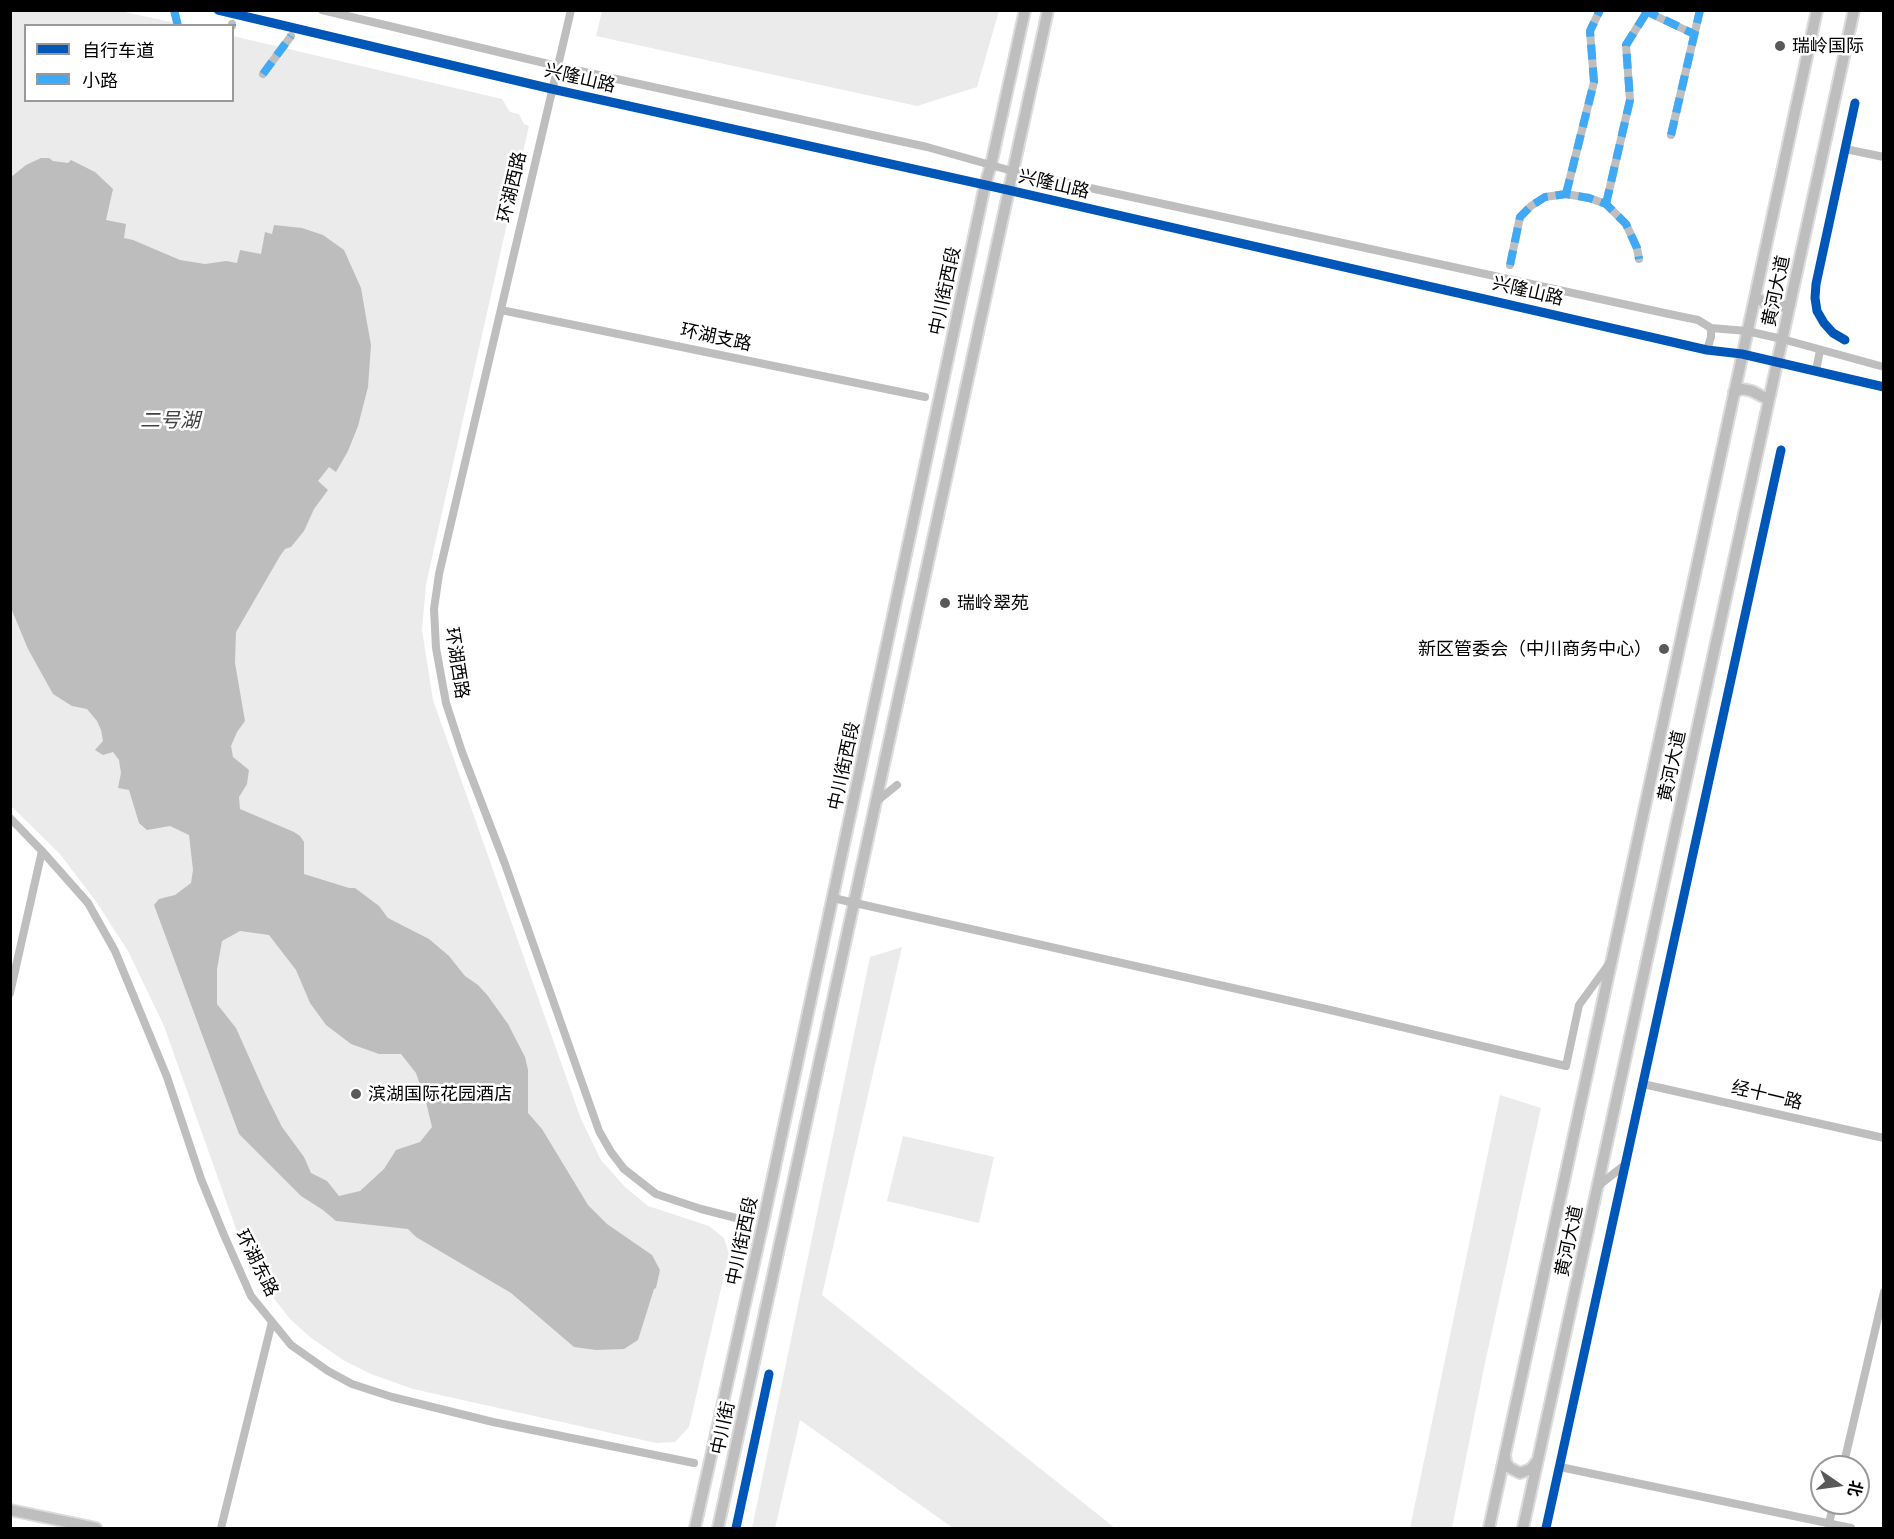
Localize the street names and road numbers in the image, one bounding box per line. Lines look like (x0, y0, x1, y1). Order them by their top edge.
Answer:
street label: 兴隆山路 (542, 59, 618, 97)
street label: 环湖西路 (493, 149, 531, 225)
street label: 兴隆山路 (1016, 165, 1092, 203)
street label: 中川街西段 (925, 245, 965, 337)
street label: 黄河大道 (1758, 254, 1794, 328)
street label: 兴隆山路 (1490, 272, 1566, 310)
street label: 环湖支路 (679, 319, 753, 355)
street label: 环湖西路 (441, 626, 473, 700)
street label: 中川街西段 (824, 720, 864, 812)
street label: 黄河大道 (1654, 729, 1690, 803)
street label: 经十一路 (1729, 1076, 1805, 1114)
street label: 中川街西段 (722, 1195, 762, 1287)
street label: 黄河大道 (1551, 1204, 1587, 1278)
street label: 环湖东路 (231, 1226, 283, 1300)
street label: 中川街 (707, 1399, 739, 1457)

